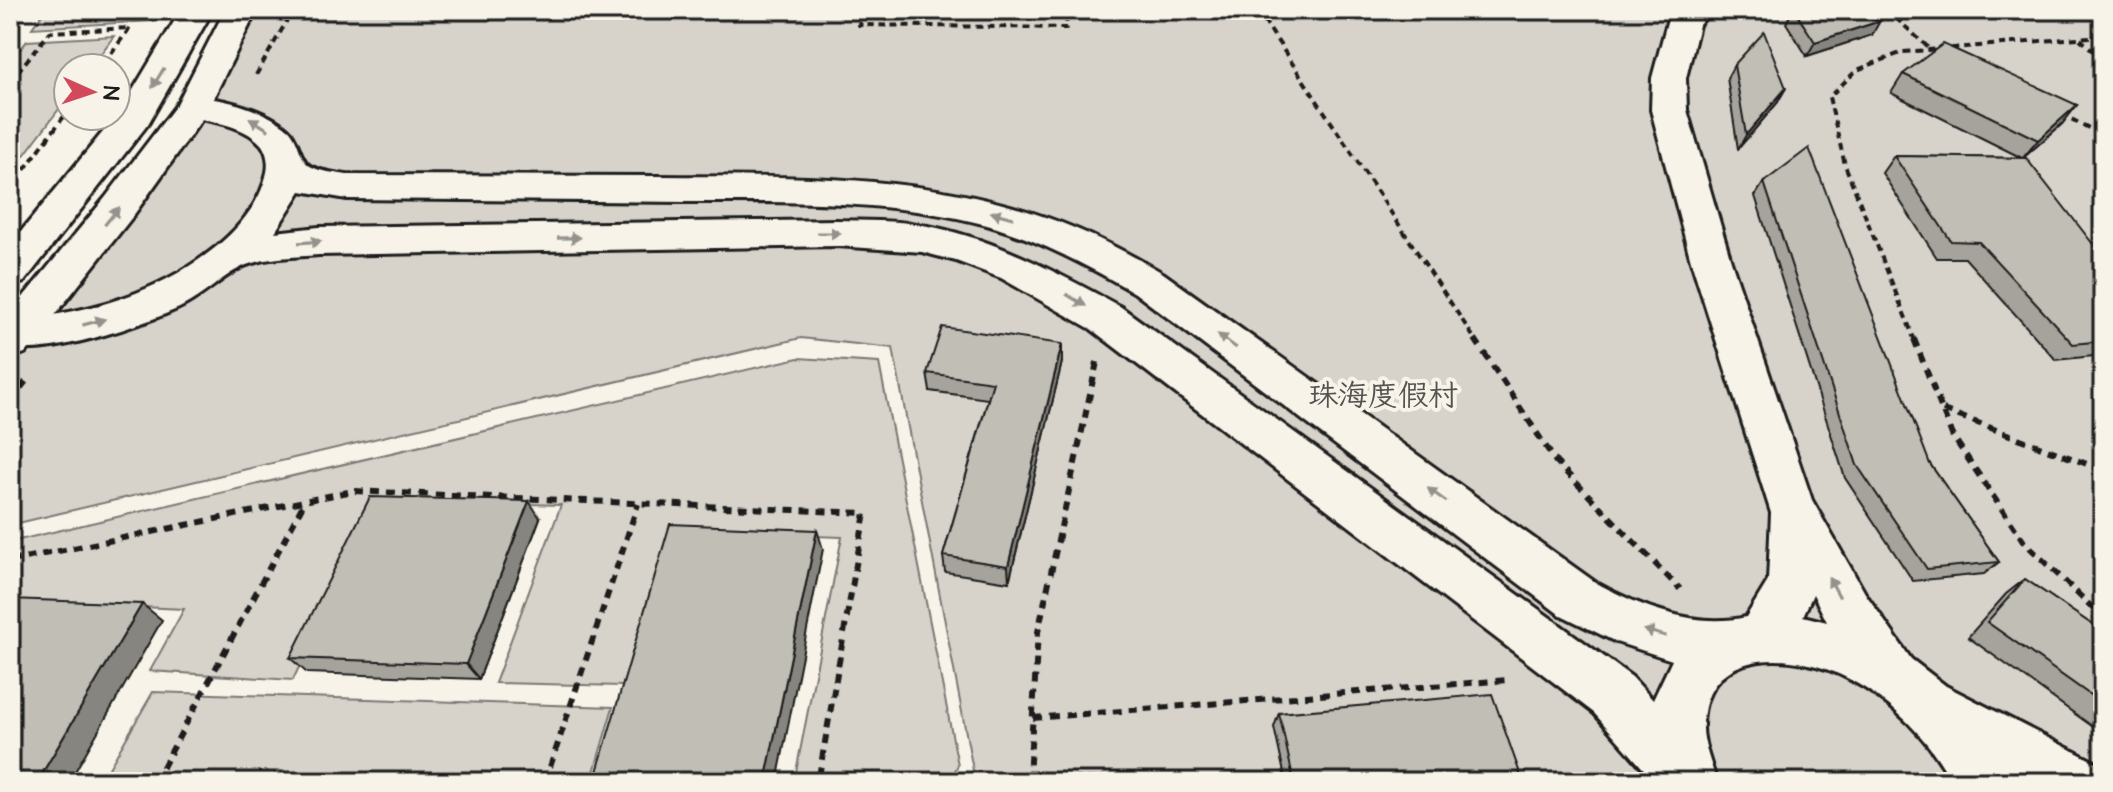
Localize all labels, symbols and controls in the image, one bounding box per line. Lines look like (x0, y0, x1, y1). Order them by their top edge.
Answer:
north arrow (52, 52, 132, 132)
one-way arrow (151, 67, 165, 89)
text: N (95, 85, 126, 101)
one-way arrow (249, 117, 270, 132)
one-way arrow (103, 206, 120, 226)
one-way arrow (989, 208, 1013, 221)
one-way arrow (817, 227, 842, 239)
one-way arrow (557, 232, 582, 244)
one-way arrow (297, 235, 322, 248)
one-way arrow (1065, 293, 1087, 307)
one-way arrow (81, 315, 106, 327)
one-way arrow (1217, 333, 1237, 349)
park label: 珠海度假村 (1308, 375, 1458, 417)
one-way arrow (1426, 487, 1447, 503)
one-way arrow (1828, 576, 1841, 599)
one-way arrow (1642, 626, 1666, 639)

